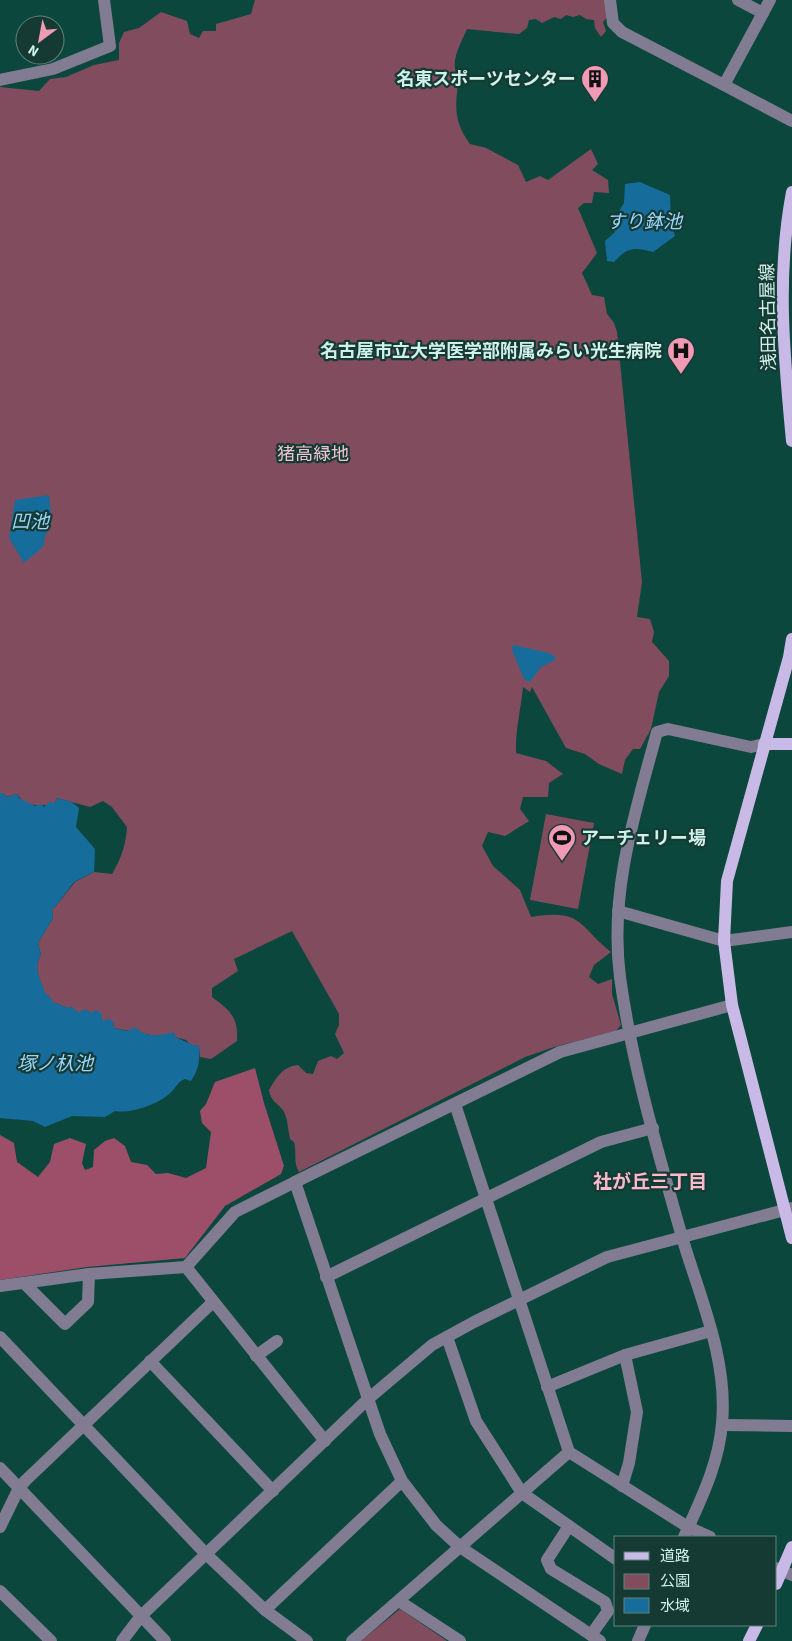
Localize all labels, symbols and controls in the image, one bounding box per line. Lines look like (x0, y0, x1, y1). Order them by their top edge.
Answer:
north arrow (15, 15, 65, 65)
text: N (24, 39, 43, 61)
building icon: 名東スポーツセンター (580, 64, 610, 103)
place label: 名東スポーツセンター (396, 67, 576, 92)
water label: すり鉢池 (606, 209, 684, 236)
street label: 浅田名古屋線 (755, 263, 782, 371)
hospital icon: 名古屋市立大学医学部附属みらい光生病院 (666, 336, 696, 375)
place label: 名古屋市立大学医学部附属みらい光生病院 (320, 339, 662, 364)
park label: 猪高緑地 (277, 442, 349, 467)
water label: 凹池 (11, 509, 51, 536)
sports icon: アーチェリー場 (547, 823, 577, 862)
place label: アーチェリー場 (581, 826, 706, 851)
water label: 塚ノ杁池 (17, 1051, 95, 1078)
district label: 社が丘三丁目 (593, 1169, 707, 1196)
legend (614, 1536, 777, 1626)
text: 道路 (660, 1546, 690, 1567)
text: 公園 (660, 1571, 690, 1592)
text: 水域 (660, 1596, 690, 1617)

